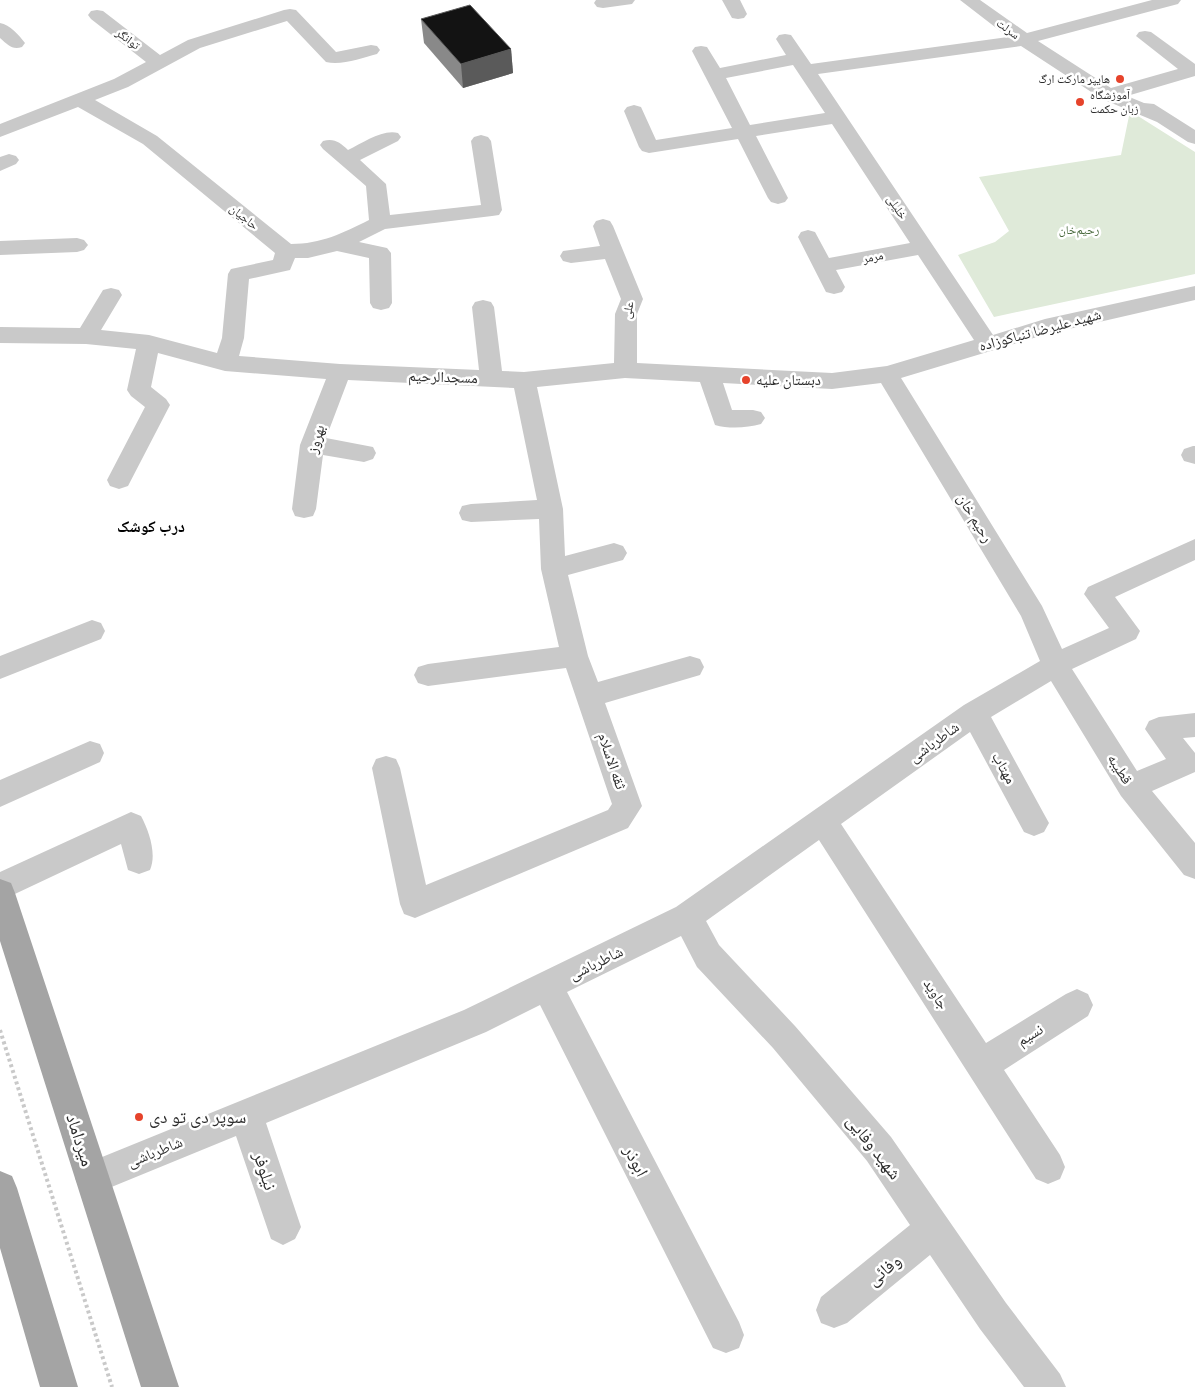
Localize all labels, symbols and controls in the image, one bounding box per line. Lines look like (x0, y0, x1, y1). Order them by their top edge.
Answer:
street label: سرلت (993, 16, 1022, 43)
street label: توانگر (112, 25, 143, 54)
place label: هایپر مارکت ارگ (1038, 72, 1110, 87)
marker: هایپر مارکت ارگ (1114, 73, 1126, 85)
place label: آموزشگاه زبان حکمت (1090, 88, 1139, 117)
marker: آموزشگاه زبان حکمت (1074, 96, 1086, 108)
street label: خلیلی (883, 192, 910, 223)
street label: حاجیان (226, 201, 261, 234)
park label: رحیم‌خان (1059, 223, 1100, 238)
street label: مرمر (861, 248, 885, 267)
street label: علی (619, 300, 637, 320)
street label: شهید علیرضا تنباکوزاده (977, 305, 1103, 355)
street label: مسجدالرحیم (408, 367, 478, 388)
place label: دبستان علیه (756, 371, 821, 390)
marker: دبستان علیه (740, 374, 752, 386)
street label: بهروز (303, 423, 329, 456)
street label: رحیم خان (953, 490, 997, 547)
district label: درب کوشک (117, 517, 185, 537)
street label: شاطرباشی (905, 718, 963, 767)
street label: ثقه الاسلام (593, 730, 630, 792)
street label: مهتاب (988, 749, 1020, 787)
street label: قطیبه (1104, 751, 1136, 787)
street label: شاطرباشی (566, 942, 626, 985)
street label: جاوید (920, 975, 953, 1013)
street label: نسیم (1014, 1020, 1047, 1051)
place label: سوپر دی تو دی (149, 1106, 246, 1128)
street label: شهید وفایی (842, 1110, 906, 1184)
street label: میرداماد (61, 1111, 99, 1169)
marker: سوپر دی تو دی (133, 1111, 145, 1123)
street label: شاطرباشی (125, 1133, 186, 1172)
street label: ابوذر (618, 1141, 653, 1180)
street label: نیلوفر (248, 1148, 282, 1193)
street label: وفائی (862, 1250, 906, 1290)

